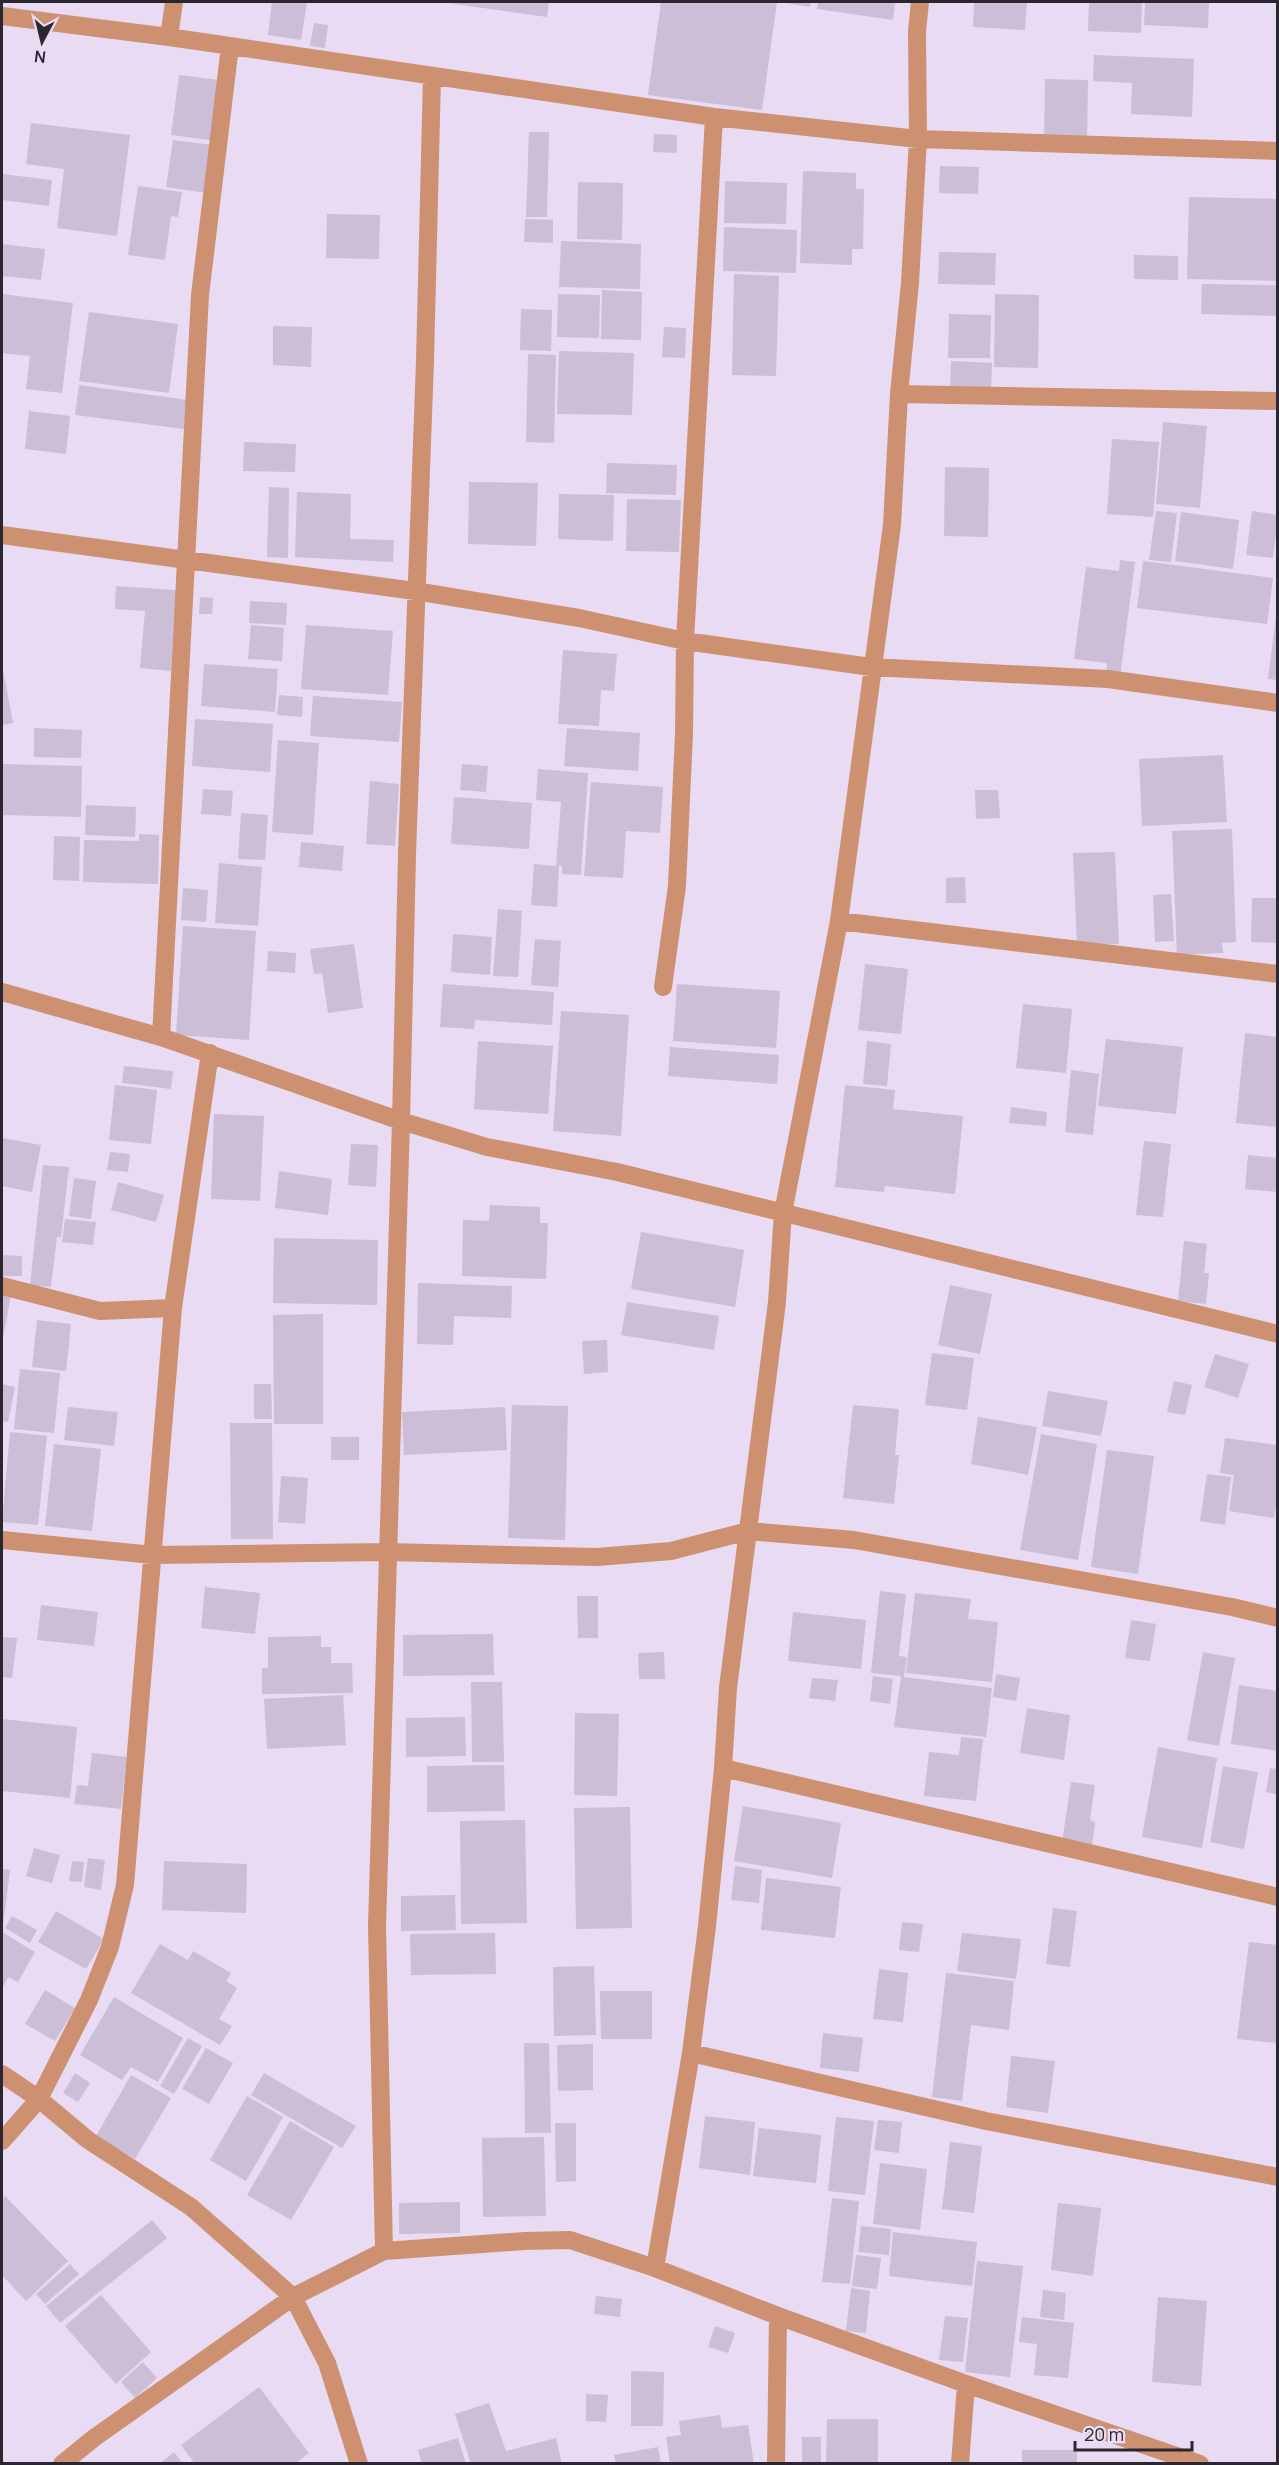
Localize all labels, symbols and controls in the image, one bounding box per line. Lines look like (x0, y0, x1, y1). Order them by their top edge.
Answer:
north arrow (12, 12, 72, 72)
text: N (33, 45, 47, 69)
scale bar (1075, 2414, 1192, 2452)
text: 20 m (1084, 2422, 1124, 2446)

